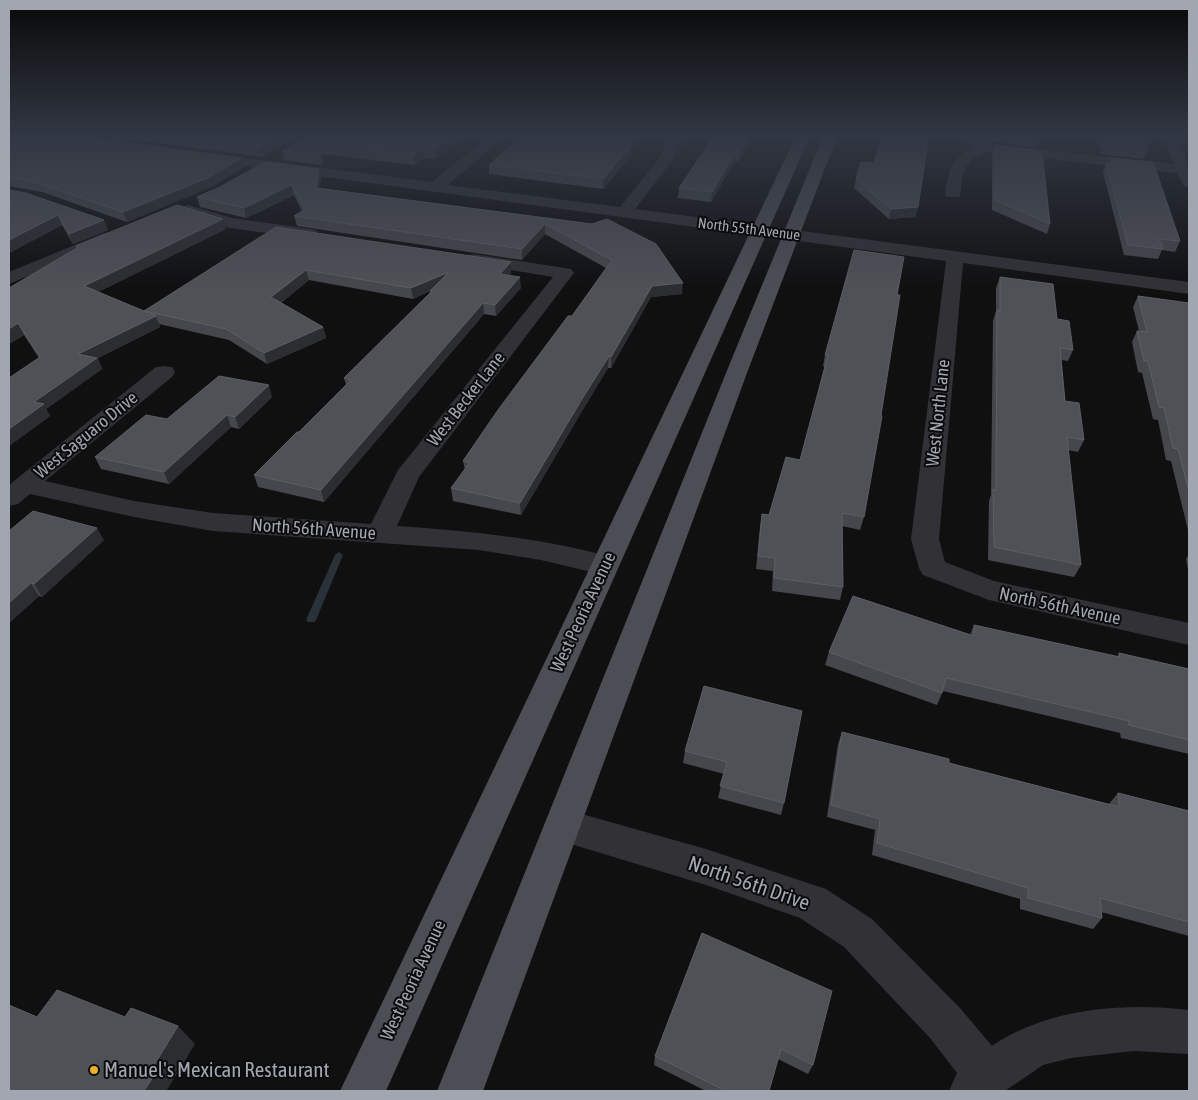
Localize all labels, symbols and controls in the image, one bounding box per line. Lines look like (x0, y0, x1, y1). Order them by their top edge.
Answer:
street label: North 55th Avenue (697, 214, 801, 243)
street label: West Becker Lane (422, 347, 509, 450)
street label: West North Lane (921, 358, 954, 468)
street label: West Saguaro Drive (30, 387, 141, 483)
street label: North 56th Avenue (252, 514, 376, 543)
street label: West Peoria Avenue (546, 548, 620, 675)
street label: North 56th Avenue (997, 582, 1123, 629)
street label: North 56th Drive (685, 850, 813, 914)
street label: West Peoria Avenue (376, 916, 450, 1043)
place label: Manuel's Mexican Restaurant (104, 1057, 329, 1081)
marker: Manuel's Mexican Restaurant (88, 1064, 100, 1076)

